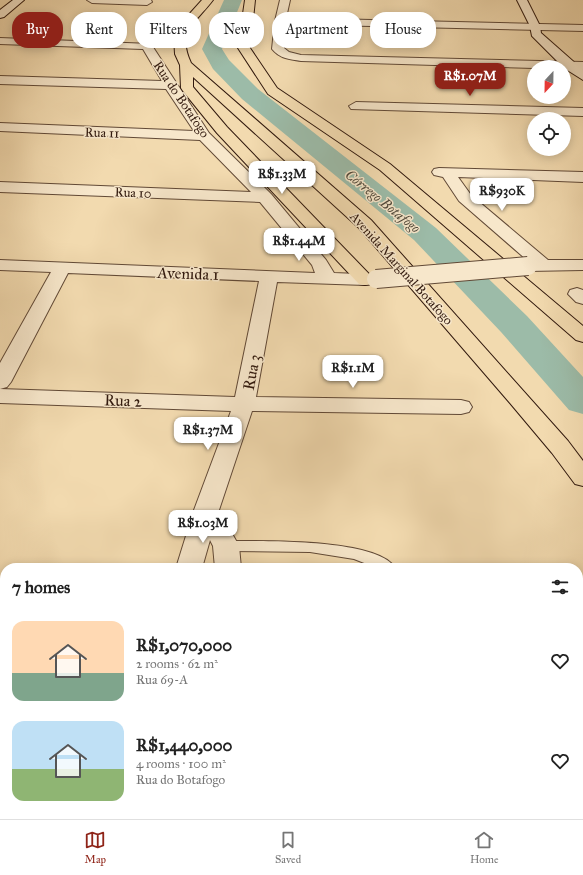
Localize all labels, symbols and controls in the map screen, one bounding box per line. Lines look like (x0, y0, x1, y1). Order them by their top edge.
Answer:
chip: Buy (12, 12, 63, 48)
chip: Rent (71, 12, 127, 48)
chip: Filters (135, 12, 201, 48)
chip: New (209, 12, 264, 48)
chip: Apartment (272, 12, 362, 48)
chip: House (370, 12, 436, 48)
street label: Rua do Botafogo (150, 58, 213, 141)
north arrow (527, 60, 571, 104)
map controls (527, 60, 571, 156)
pin: R$1.07M (433, 63, 507, 97)
text: R$1.07M (444, 68, 496, 84)
button: locate (527, 112, 571, 156)
street label: Rua 11 (84, 124, 119, 142)
pin: R$1.33M (245, 161, 319, 195)
text: R$1.33M (258, 166, 306, 182)
water label: Córrego Botafogo (342, 166, 424, 237)
pin: R$930K (469, 178, 535, 212)
text: R$930K (479, 183, 525, 199)
street label: Rua 10 (114, 184, 152, 202)
street label: Avenida Marginal Botafogo (346, 208, 456, 329)
pin: R$1.44M (262, 228, 336, 262)
text: R$1.44M (273, 233, 325, 249)
street label: Avenida 1 (156, 263, 219, 284)
street label: Rua 3 (239, 352, 264, 392)
pin: R$1.1M (320, 355, 386, 389)
text: R$1.1M (331, 360, 375, 376)
street label: Rua 2 (104, 390, 142, 411)
pin: R$1.37M (171, 417, 245, 451)
text: R$1.37M (183, 422, 233, 438)
pin: R$1.03M (166, 510, 240, 544)
text: R$1.03M (178, 515, 228, 531)
icon: filters (549, 576, 571, 598)
text: 7 homes (12, 577, 70, 598)
text: R$1,070,000 (136, 635, 232, 656)
icon: home (44, 637, 92, 685)
icon: heart (549, 650, 571, 672)
text: 2 rooms · 62 m² (136, 656, 218, 672)
text: Rua 69-A (136, 672, 188, 688)
text: R$1,440,000 (136, 735, 233, 756)
icon: home (44, 737, 92, 785)
icon: heart (549, 750, 571, 772)
text: 4 rooms · 100 m² (136, 756, 226, 772)
text: Rua do Botafogo (136, 772, 225, 788)
tab: Map (84, 829, 106, 866)
tab: Saved (275, 829, 301, 866)
tab: Home (470, 829, 499, 866)

